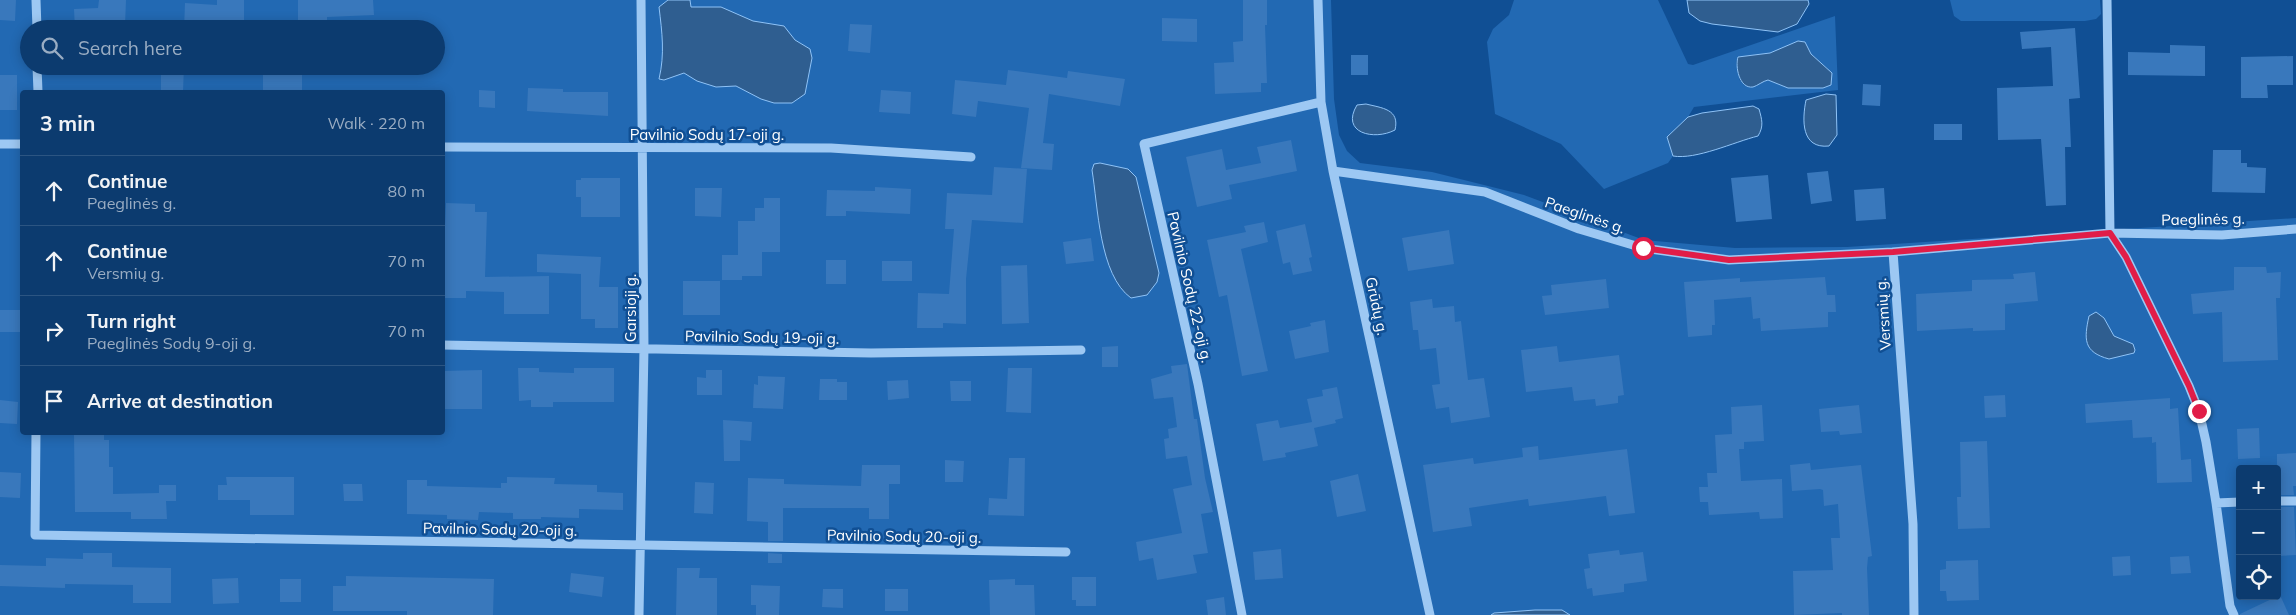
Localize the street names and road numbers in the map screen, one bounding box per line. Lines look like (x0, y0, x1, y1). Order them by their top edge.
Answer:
street label: Pavilnio Sodų 17-oji g. (630, 125, 784, 144)
street label: Paeglinės g. (1542, 192, 1628, 238)
street label: Paeglinės g. (2161, 209, 2245, 229)
street label: Pavilnio Sodų 22-oji g. (1163, 210, 1217, 364)
street label: Garsioji g. (621, 274, 640, 342)
street label: Grūdų g. (1362, 275, 1392, 337)
street label: Versmių g. (1871, 277, 1895, 351)
street label: Pavilnio Sodų 19-oji g. (685, 326, 839, 348)
street label: Pavilnio Sodų 20-oji g. (423, 518, 577, 540)
street label: Pavilnio Sodų 20-oji g. (827, 525, 981, 547)

